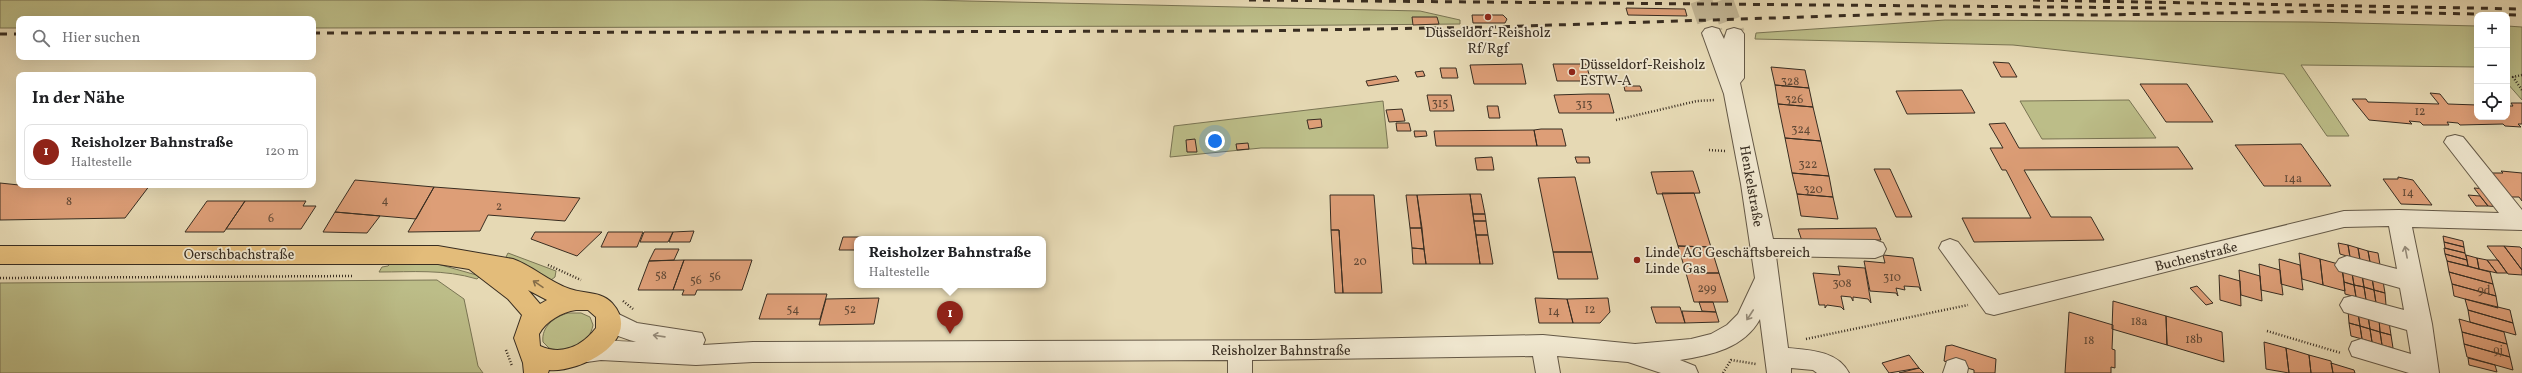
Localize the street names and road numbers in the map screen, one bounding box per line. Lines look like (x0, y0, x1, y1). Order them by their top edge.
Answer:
street label: Henkelstraße (1734, 144, 1767, 229)
street label: Buchenstraße (2153, 238, 2240, 277)
street label: Oerschbachstraße (184, 246, 295, 265)
street label: Reisholzer Bahnstraße (1211, 342, 1351, 361)

